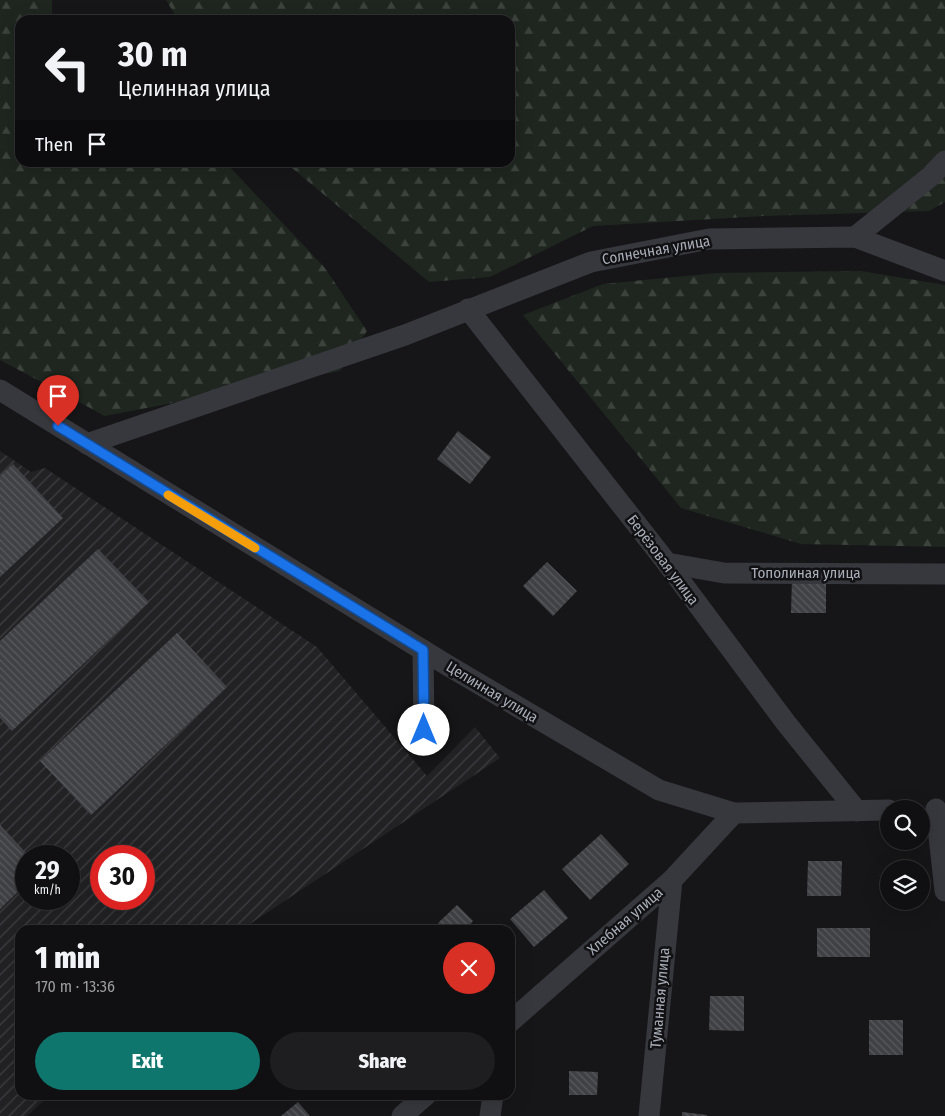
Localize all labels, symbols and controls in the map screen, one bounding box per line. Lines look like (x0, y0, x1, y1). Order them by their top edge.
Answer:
text: 30 m (118, 33, 188, 75)
icon: left (35, 35, 100, 100)
text: Целинная улица (118, 75, 270, 102)
icon: arrive (83, 130, 111, 158)
text: Then (35, 133, 73, 156)
street label: Солнечная улица (601, 232, 711, 268)
pin (37, 375, 79, 426)
icon: arrive (44, 382, 72, 410)
street label: Берёзовая улица (623, 511, 703, 609)
street label: Тополиная улица (751, 564, 861, 582)
street label: Целинная улица (443, 658, 541, 726)
position arrow (397, 703, 449, 755)
map controls (880, 800, 930, 910)
button: search (880, 800, 930, 850)
speed limit sign: 30 (90, 845, 155, 910)
text: 29 (35, 856, 60, 886)
button: layers (880, 860, 930, 910)
text: km/h (34, 883, 61, 897)
street label: Хлебная улица (584, 883, 666, 959)
text: 1 min (35, 940, 100, 976)
button: close (443, 942, 495, 994)
street label: Туманная улица (647, 947, 673, 1049)
text: 170 m · 13:36 (35, 977, 115, 996)
button: Exit (35, 1032, 260, 1090)
button: Share (270, 1032, 495, 1090)

